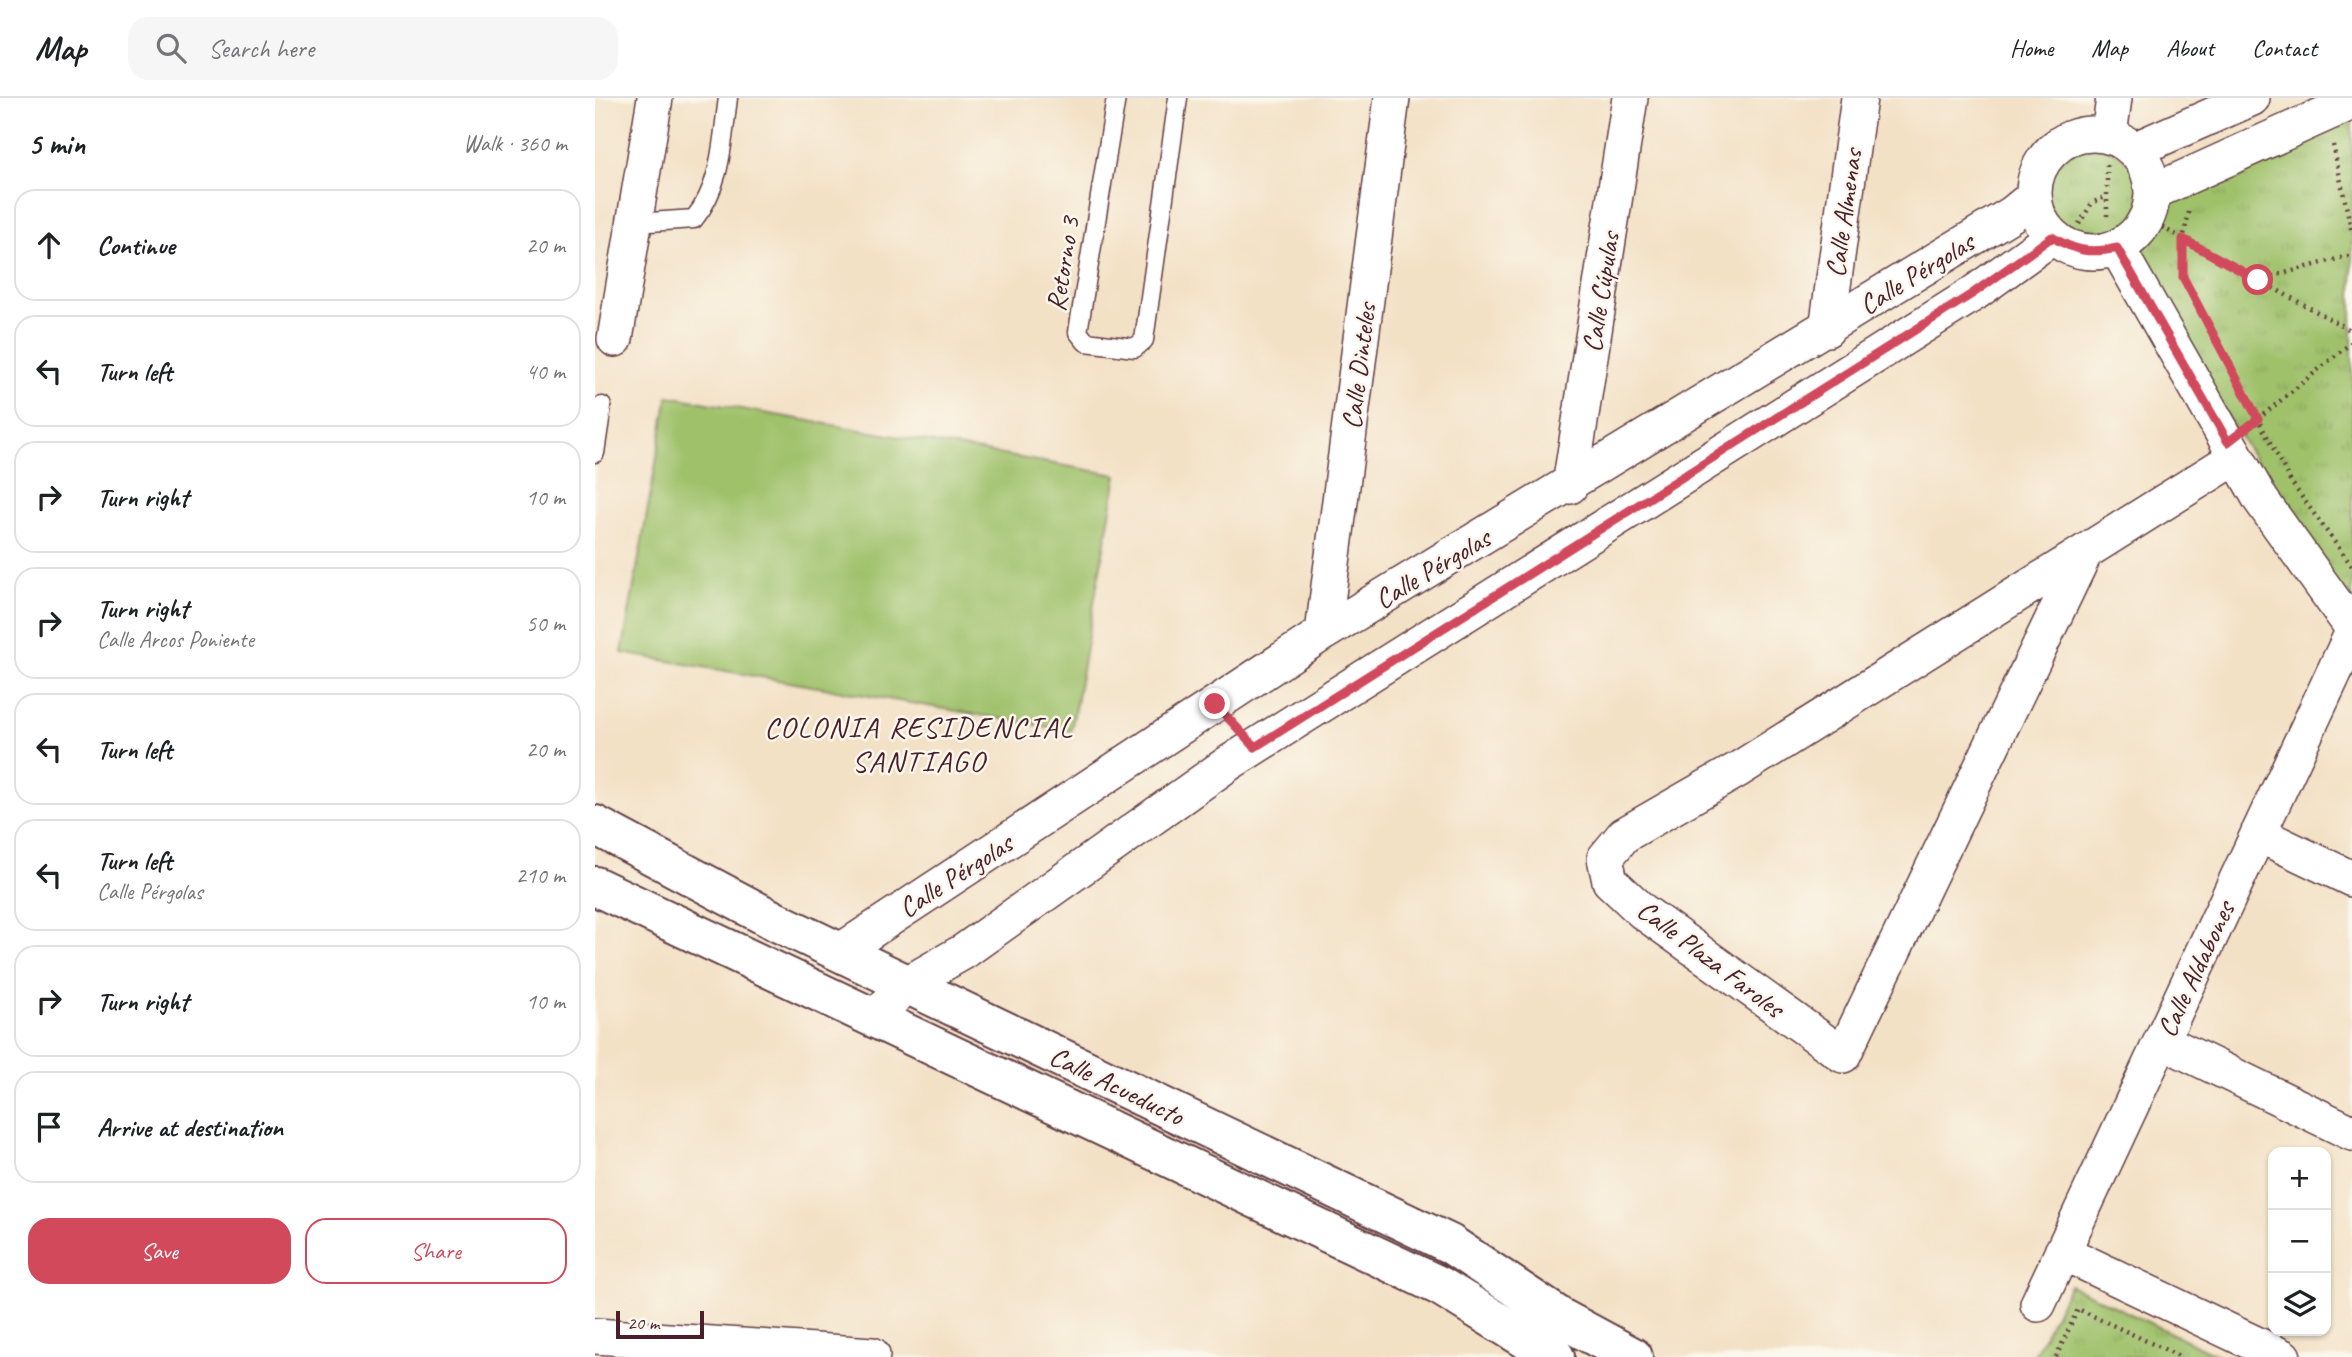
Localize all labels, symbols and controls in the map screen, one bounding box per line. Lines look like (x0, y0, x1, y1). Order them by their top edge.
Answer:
search box (128, 17, 618, 80)
text: Map (35, 27, 86, 69)
icon: search (152, 29, 190, 67)
text: Search here (208, 32, 314, 65)
text: Home (2010, 33, 2053, 63)
text: Map (2091, 33, 2128, 63)
text: About (2166, 33, 2214, 63)
text: Contact (2252, 33, 2317, 63)
text: 5 min (28, 125, 85, 163)
text: Walk · 360 m (463, 129, 567, 158)
street label: Calle Almenas (1817, 144, 1870, 279)
street label: Retorno 3 (1038, 212, 1088, 314)
street label: Calle Pérgolas (1852, 223, 1982, 322)
icon: ahead (30, 226, 68, 264)
street label: Calle Cúpulas (1574, 227, 1628, 354)
text: Continue (97, 229, 175, 262)
text: 20 m (526, 231, 565, 260)
route start (2242, 264, 2273, 295)
street label: Calle Dinteles (1333, 299, 1384, 431)
icon: left (30, 352, 68, 390)
text: Turn left (97, 355, 172, 388)
text: 40 m (526, 357, 565, 386)
icon: right (30, 478, 68, 516)
text: Turn right (97, 481, 188, 514)
text: 10 m (526, 483, 565, 512)
street label: Calle Pérgolas (1368, 519, 1498, 617)
text: Turn right (97, 592, 188, 625)
icon: right (30, 604, 68, 642)
text: 50 m (526, 609, 565, 638)
text: Calle Arcos Poniente (97, 625, 254, 654)
route end (1199, 688, 1230, 719)
district label: COLONIA RESIDENCIAL SANTIAGO (764, 708, 1074, 780)
icon: left (30, 730, 68, 768)
text: Turn left (97, 733, 172, 766)
text: 20 m (526, 735, 565, 764)
street label: Calle Pérgolas (892, 824, 1021, 925)
text: Turn left (97, 844, 172, 877)
icon: left (30, 856, 68, 894)
text: 210 m (516, 861, 565, 890)
text: Calle Pérgolas (97, 877, 203, 906)
street label: Calle Plaza Faroles (1630, 892, 1793, 1026)
street label: Calle Aldabones (2149, 894, 2243, 1042)
icon: right (30, 982, 68, 1020)
text: Turn right (97, 985, 188, 1018)
text: 10 m (526, 987, 565, 1016)
street label: Calle Acueducto (1044, 1038, 1192, 1134)
icon: arrive (30, 1108, 68, 1146)
text: Arrive at destination (97, 1111, 283, 1144)
map controls (2268, 1147, 2331, 1336)
button: + (2268, 1147, 2331, 1210)
button: − (2268, 1210, 2331, 1273)
button: Save (28, 1218, 291, 1284)
button: Share (305, 1218, 567, 1284)
button: layers (2268, 1273, 2331, 1336)
scale bar (616, 1308, 703, 1340)
text: 20 m (627, 1311, 659, 1335)

